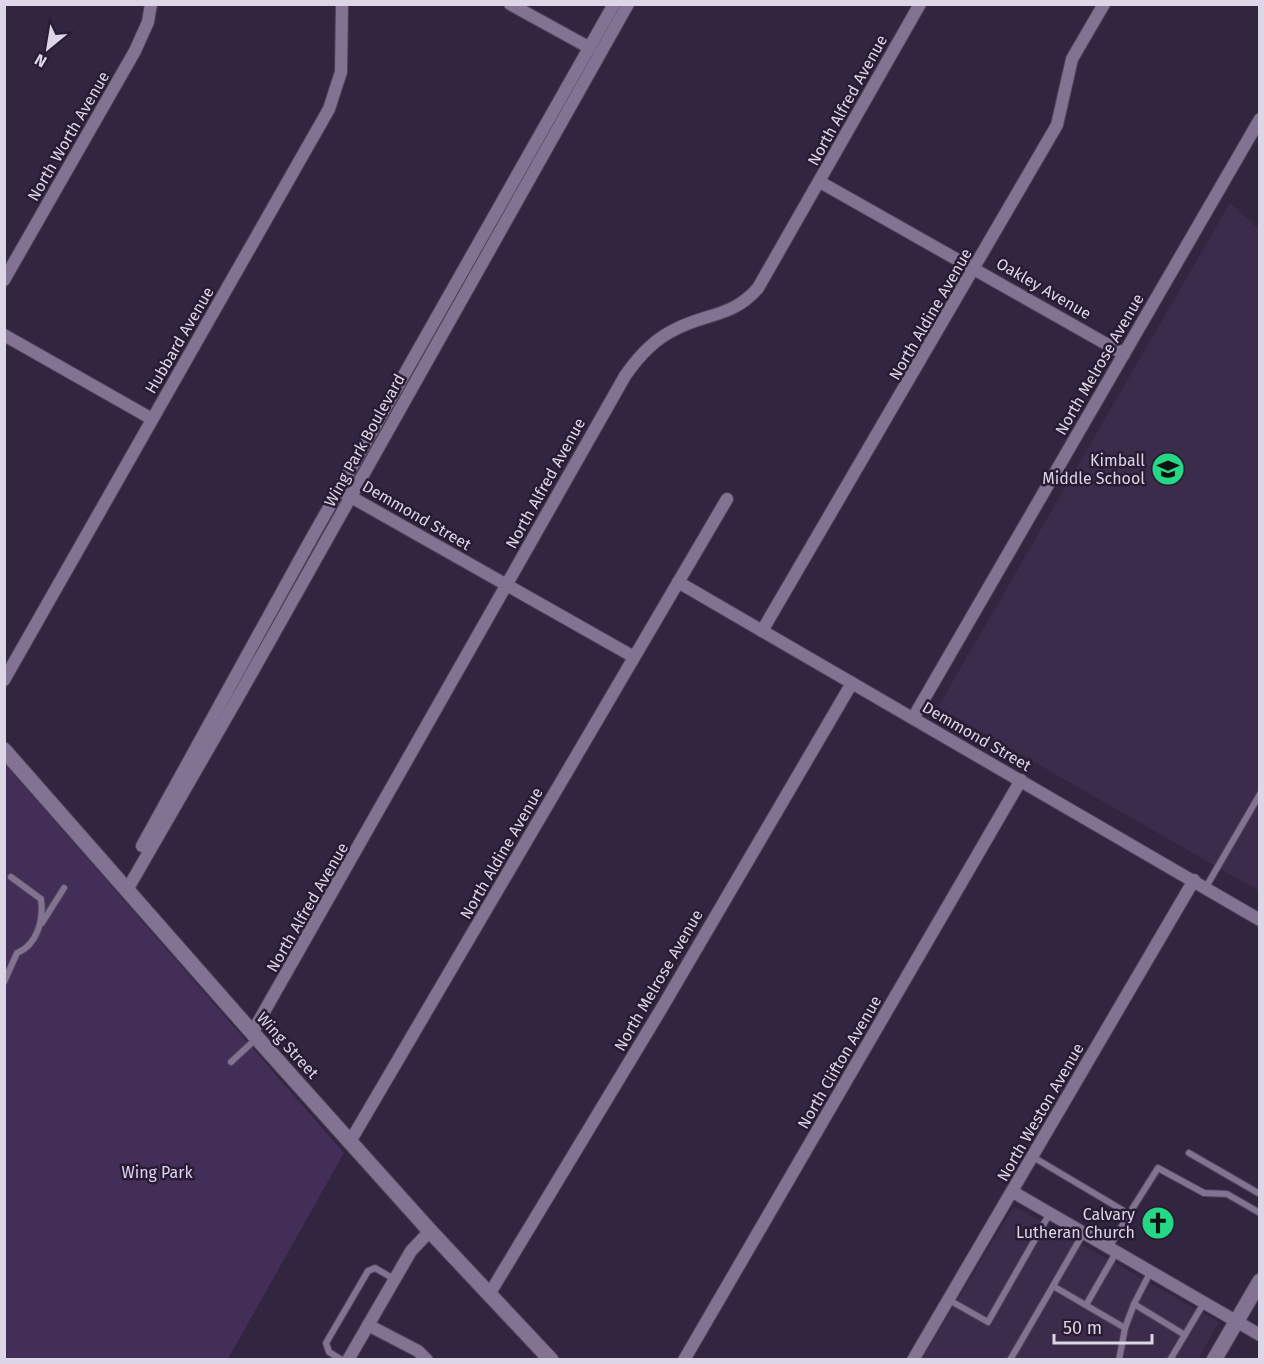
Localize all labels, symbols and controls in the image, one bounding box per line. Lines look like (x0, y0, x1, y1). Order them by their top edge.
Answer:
north arrow (18, 18, 78, 78)
street label: North Alfred Avenue (804, 32, 891, 169)
text: N (31, 50, 50, 71)
street label: North Worth Avenue (23, 68, 113, 205)
street label: North Aldine Avenue (885, 245, 976, 384)
street label: Oakley Avenue (993, 254, 1095, 323)
street label: Hubbard Avenue (141, 283, 218, 397)
street label: North Melrose Avenue (1051, 290, 1148, 438)
street label: Wing Park Boulevard (320, 371, 409, 510)
street label: North Alfred Avenue (502, 415, 589, 552)
place label: Kimball Middle School (1042, 451, 1145, 488)
school or university icon: Kimball Middle School (1150, 451, 1186, 487)
street label: Demmond Street (359, 477, 475, 554)
street label: Demmond Street (919, 698, 1035, 775)
street label: North Aldine Avenue (456, 784, 547, 923)
street label: North Alfred Avenue (263, 839, 352, 975)
street label: North Melrose Avenue (610, 906, 707, 1054)
street label: North Clifton Avenue (794, 992, 885, 1132)
street label: Wing Street (253, 1008, 323, 1083)
street label: North Weston Avenue (993, 1040, 1088, 1185)
park label: Wing Park (121, 1163, 193, 1182)
place label: Calvary Lutheran Church (1016, 1205, 1135, 1242)
church icon: Calvary Lutheran Church (1140, 1205, 1176, 1241)
scale bar (1054, 1307, 1152, 1345)
text: 50 m (1063, 1317, 1102, 1339)

